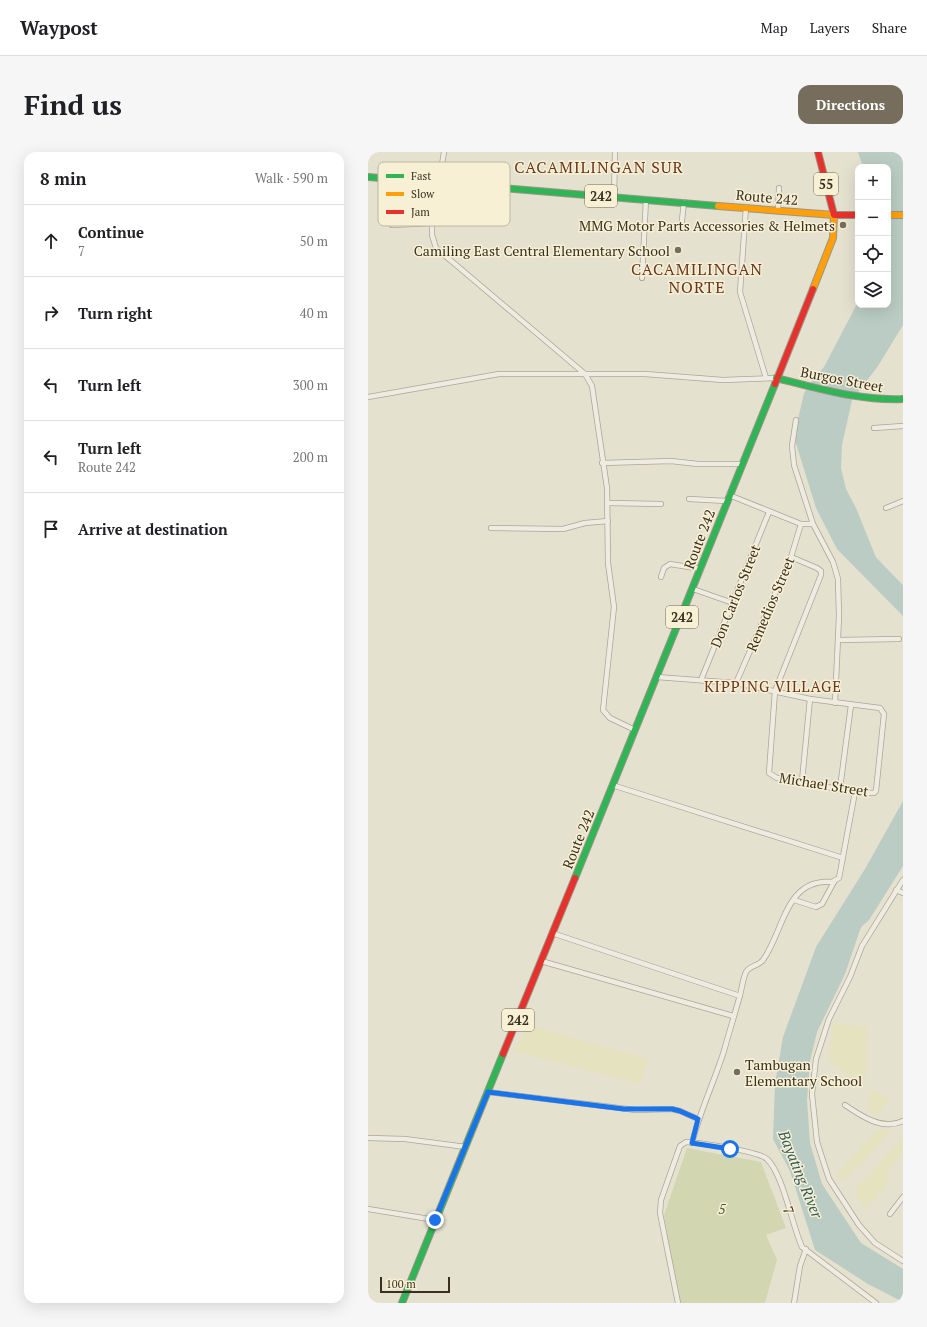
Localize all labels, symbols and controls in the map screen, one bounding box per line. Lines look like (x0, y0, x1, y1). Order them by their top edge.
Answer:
text: Waypost (20, 15, 98, 40)
text: Map (761, 18, 788, 37)
text: Layers (810, 18, 850, 37)
text: Share (872, 18, 907, 37)
button: Directions (798, 85, 903, 124)
text: Find us (24, 86, 122, 123)
district label: CACAMILINGAN SUR (514, 156, 684, 178)
legend (378, 162, 510, 226)
map controls (855, 164, 891, 308)
button: + (855, 164, 891, 200)
text: 8 min (40, 167, 87, 190)
text: Walk · 590 m (255, 169, 328, 187)
text: Fast (411, 169, 431, 183)
road number: 55 (814, 173, 838, 195)
road number: 242 (585, 185, 617, 207)
street label: Route 242 (735, 185, 799, 209)
text: Slow (411, 187, 435, 201)
button: − (855, 200, 891, 236)
text: Jam (411, 205, 430, 219)
place label: MMG Motor Parts Accessories & Helmets (579, 216, 835, 235)
marker: MMG Motor Parts Accessories & Helmets (838, 220, 848, 230)
text: Continue (78, 222, 144, 242)
icon: ahead (40, 230, 62, 252)
text: 50 m (300, 232, 328, 250)
button: locate (855, 236, 891, 272)
place label: Camiling East Central Elementary School (414, 241, 670, 260)
text: 7 (78, 242, 85, 260)
marker: Camiling East Central Elementary School (673, 245, 683, 255)
district label: CACAMILINGAN NORTE (631, 258, 763, 298)
button: layers (855, 272, 891, 308)
icon: right (40, 302, 62, 324)
text: Turn right (78, 303, 153, 323)
text: 40 m (300, 304, 328, 322)
street label: Burgos Street (799, 362, 886, 396)
icon: left (40, 374, 62, 396)
text: Turn left (78, 375, 142, 395)
text: 300 m (293, 376, 328, 394)
text: Turn left (78, 438, 142, 458)
icon: left (40, 446, 62, 468)
text: 200 m (293, 448, 328, 466)
text: Route 242 (78, 458, 136, 476)
street label: Route 242 (679, 506, 719, 572)
icon: arrive (40, 518, 62, 540)
text: Arrive at destination (78, 519, 228, 539)
street label: Don Carlos Street (706, 541, 765, 650)
street label: Remedios Street (741, 553, 799, 654)
road number: 242 (666, 606, 698, 628)
district label: KIPPING VILLAGE (704, 676, 842, 696)
street label: Michael Street (778, 768, 871, 801)
street label: Route 242 (557, 806, 599, 872)
road number: 242 (502, 1009, 534, 1031)
place label: Tambugan Elementary School (745, 1055, 862, 1090)
marker: Tambugan Elementary School (732, 1067, 742, 1077)
water label: Bayating River (774, 1126, 828, 1222)
route start (721, 1140, 739, 1158)
park label: 5 (718, 1199, 726, 1218)
street label: 7 (779, 1204, 799, 1216)
route end (426, 1211, 444, 1229)
scale bar (380, 1275, 450, 1294)
text: 100 m (386, 1277, 416, 1291)

